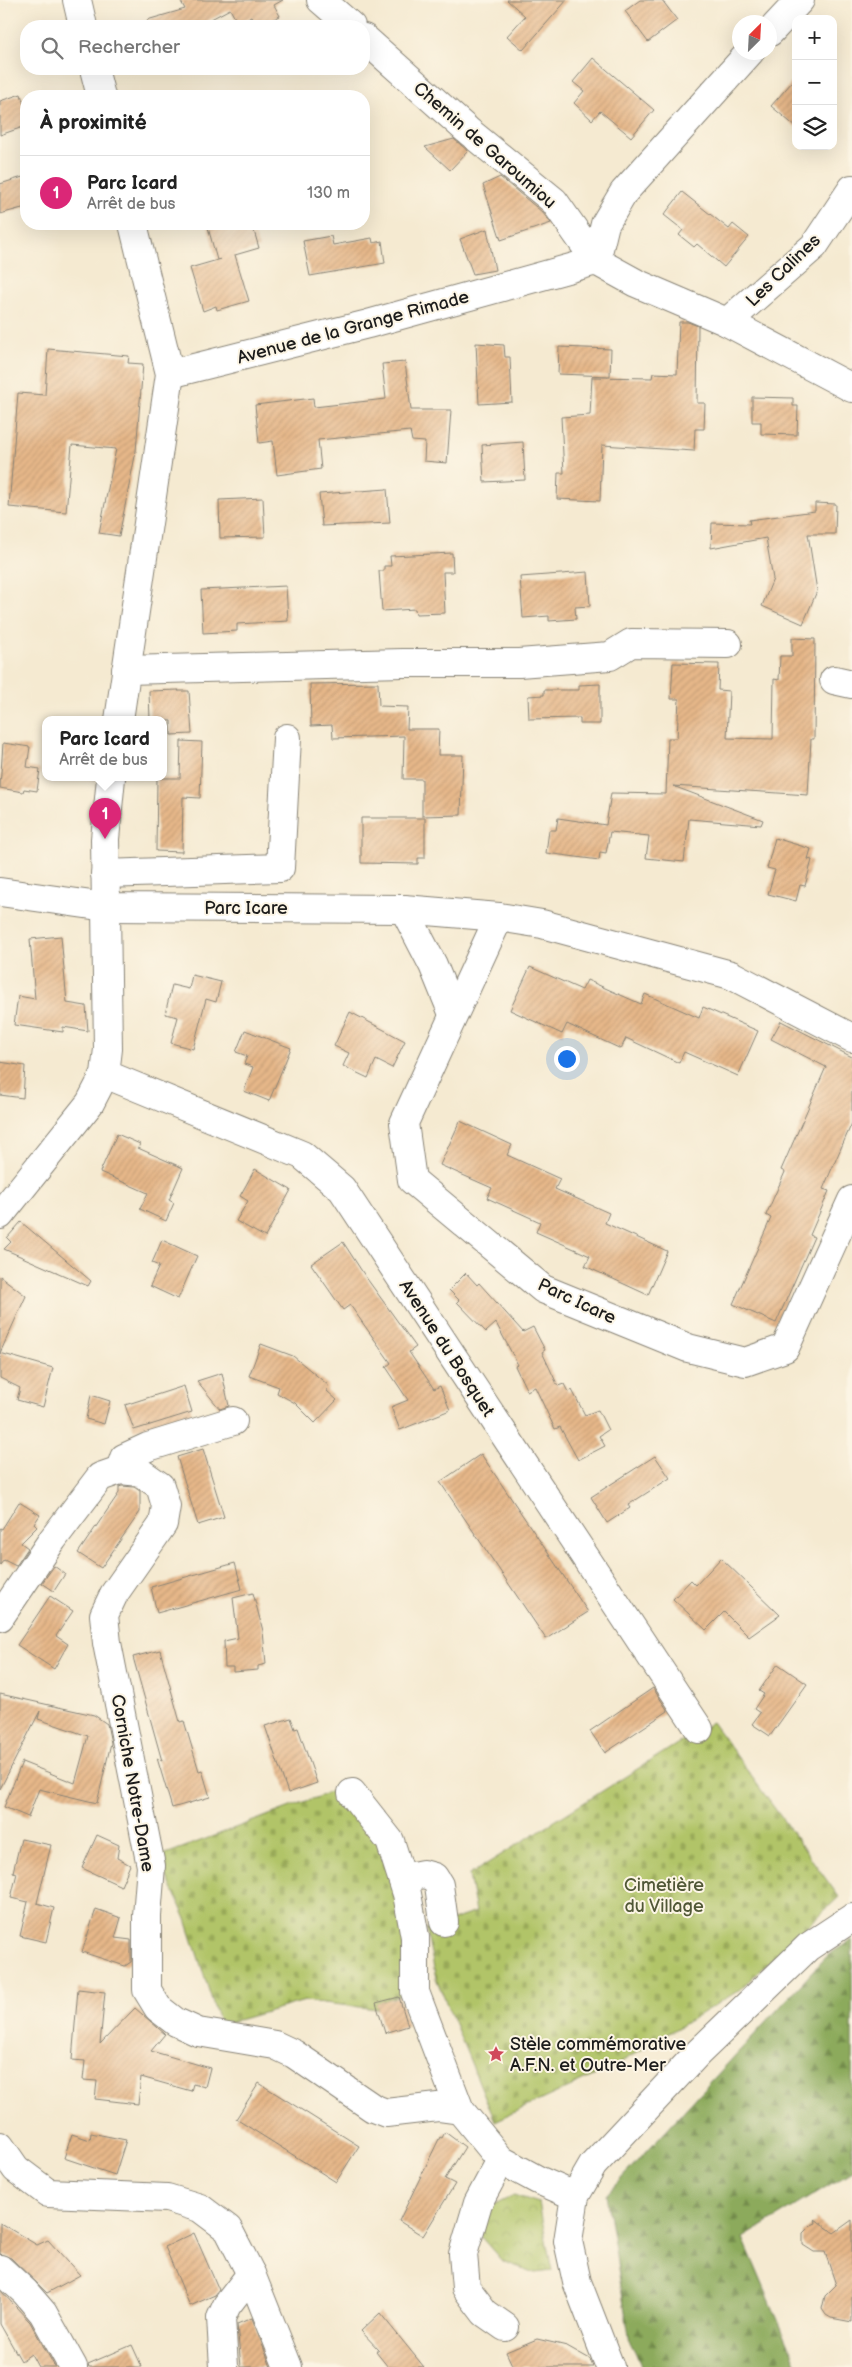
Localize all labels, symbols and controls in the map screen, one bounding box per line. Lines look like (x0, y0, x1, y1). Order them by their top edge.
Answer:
north arrow (732, 15, 777, 60)
map controls (792, 15, 837, 150)
button: + (792, 15, 837, 60)
search box (20, 20, 370, 75)
icon: search (38, 34, 66, 62)
text: Rechercher (78, 36, 180, 59)
button: − (792, 60, 837, 105)
street label: Chemin de Garoumiou (409, 78, 560, 213)
button: layers (792, 105, 837, 150)
text: À proximité (40, 110, 147, 135)
text: Parc Icard (87, 172, 178, 195)
text: 1 (53, 184, 59, 203)
text: 130 m (307, 184, 350, 203)
text: Arrêt de bus (87, 195, 176, 214)
street label: Les Calines (742, 230, 825, 311)
street label: Avenue de la Grange Rimade (235, 286, 472, 369)
popup (42, 716, 167, 781)
text: Parc Icard (59, 728, 150, 751)
text: Arrêt de bus (59, 751, 148, 770)
pin: 1 (89, 798, 121, 839)
street label: Parc Icare (204, 898, 288, 919)
your location (554, 1046, 580, 1072)
street label: Parc Icare (534, 1274, 619, 1329)
street label: Avenue du Bosquet (395, 1276, 499, 1421)
street label: Corniche Notre-Dame (107, 1693, 159, 1874)
park label: Cimetière du Village (624, 1875, 704, 1917)
place label: Stèle commémorative A.F.N. et Outre-Mer (510, 2034, 687, 2076)
place icon: Stèle commémorative A.F.N. et Outre-Mer (486, 2044, 506, 2064)

